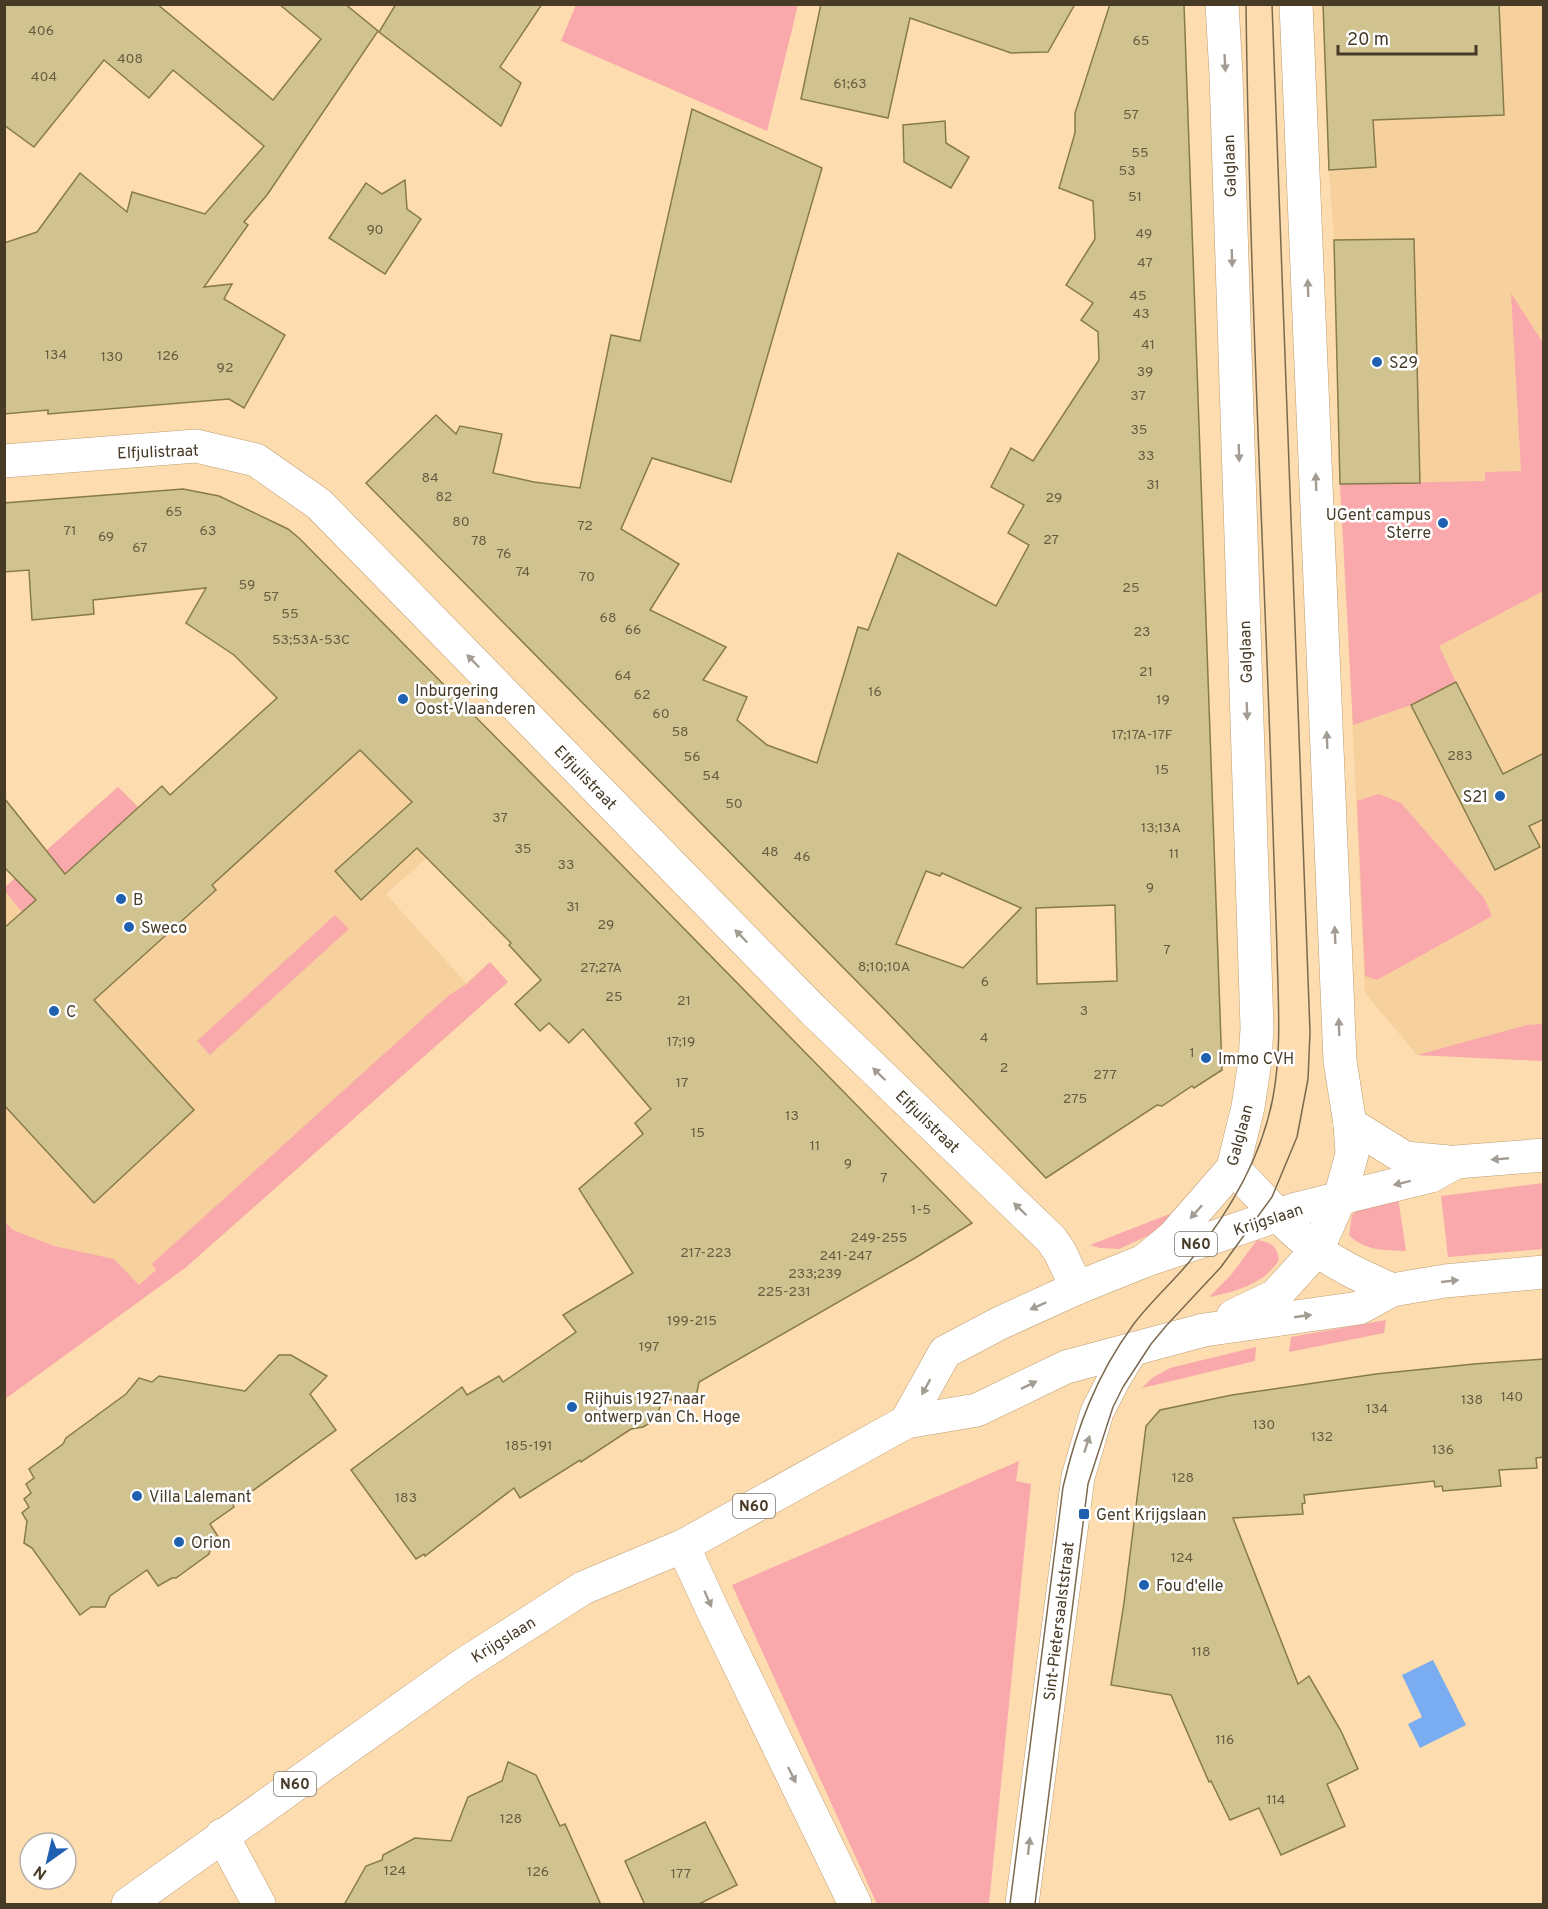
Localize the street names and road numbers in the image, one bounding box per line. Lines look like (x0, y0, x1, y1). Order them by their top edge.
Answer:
street label: Galglaan (1220, 134, 1242, 198)
street label: Elfjulistraat (117, 442, 199, 464)
street label: Galglaan (1236, 620, 1258, 684)
street label: Elfjulistraat (549, 742, 620, 815)
street label: Elfjulistraat (890, 1087, 963, 1158)
street label: Galglaan (1223, 1103, 1259, 1169)
street label: Krijgslaan (1231, 1200, 1306, 1242)
road number: N60 (1175, 1232, 1217, 1256)
road number: N60 (733, 1494, 775, 1518)
street label: Sint-Pietersaalststraat (1040, 1540, 1080, 1702)
street label: Krijgslaan (468, 1613, 540, 1668)
road number: N60 (274, 1772, 316, 1796)

